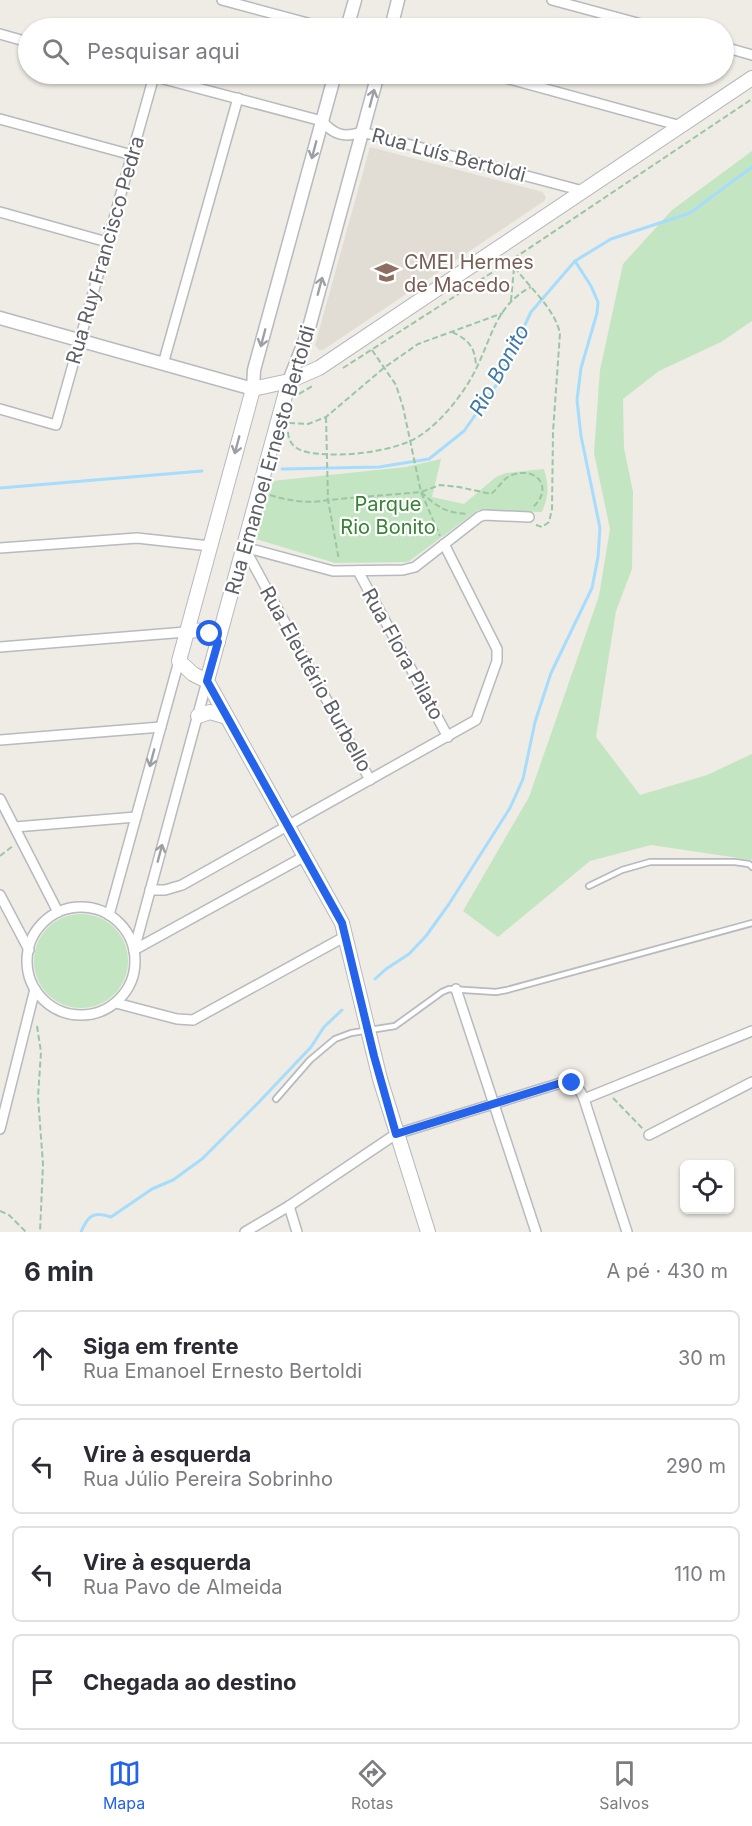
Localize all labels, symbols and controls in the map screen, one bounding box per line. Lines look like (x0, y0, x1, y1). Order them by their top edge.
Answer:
search box (18, 18, 734, 84)
icon: search (39, 35, 72, 68)
text: Pesquisar aqui (87, 38, 240, 64)
one-way arrow (366, 89, 378, 108)
street label: Rua Luís Bertoldi (369, 123, 529, 187)
street label: Rua Ruy Francisco Pedra (61, 133, 149, 367)
one-way arrow (307, 140, 319, 159)
place label: CMEI Hermes de Macedo (404, 250, 534, 297)
school or university icon: CMEI Hermes de Macedo (373, 260, 399, 286)
one-way arrow (315, 277, 327, 296)
water label: Rio Bonito (464, 320, 534, 420)
street label: Rua Emanoel Ernesto Bertoldi (220, 323, 320, 597)
one-way arrow (256, 329, 268, 348)
one-way arrow (231, 435, 242, 454)
park label: Parque Rio Bonito (340, 492, 436, 539)
street label: Rua Eleutério Burbello (255, 582, 377, 776)
street label: Rua Flora Pilato (357, 584, 449, 724)
route start (196, 620, 222, 646)
one-way arrow (146, 748, 157, 767)
one-way arrow (155, 844, 167, 863)
route end (558, 1069, 584, 1095)
map controls (680, 1160, 734, 1214)
button: locate (680, 1160, 734, 1214)
text: 6 min (24, 1256, 94, 1287)
text: A pé · 430 m (607, 1259, 728, 1283)
text: Siga em frente (83, 1333, 239, 1359)
icon: ahead (26, 1342, 59, 1375)
text: 30 m (678, 1346, 726, 1370)
text: Rua Emanoel Ernesto Bertoldi (83, 1359, 362, 1383)
text: Vire à esquerda (83, 1441, 251, 1467)
icon: left (26, 1450, 59, 1483)
text: 290 m (666, 1454, 726, 1478)
text: Rua Júlio Pereira Sobrinho (83, 1467, 333, 1491)
text: Vire à esquerda (83, 1549, 251, 1575)
icon: left (26, 1558, 59, 1591)
text: 110 m (674, 1562, 726, 1586)
text: Rua Pavo de Almeida (83, 1575, 282, 1599)
icon: arrive (26, 1666, 59, 1699)
text: Chegada ao destino (83, 1669, 297, 1695)
tab: Mapa (103, 1757, 145, 1813)
tab: Rotas (351, 1757, 393, 1813)
tab: Salvos (599, 1757, 649, 1813)

